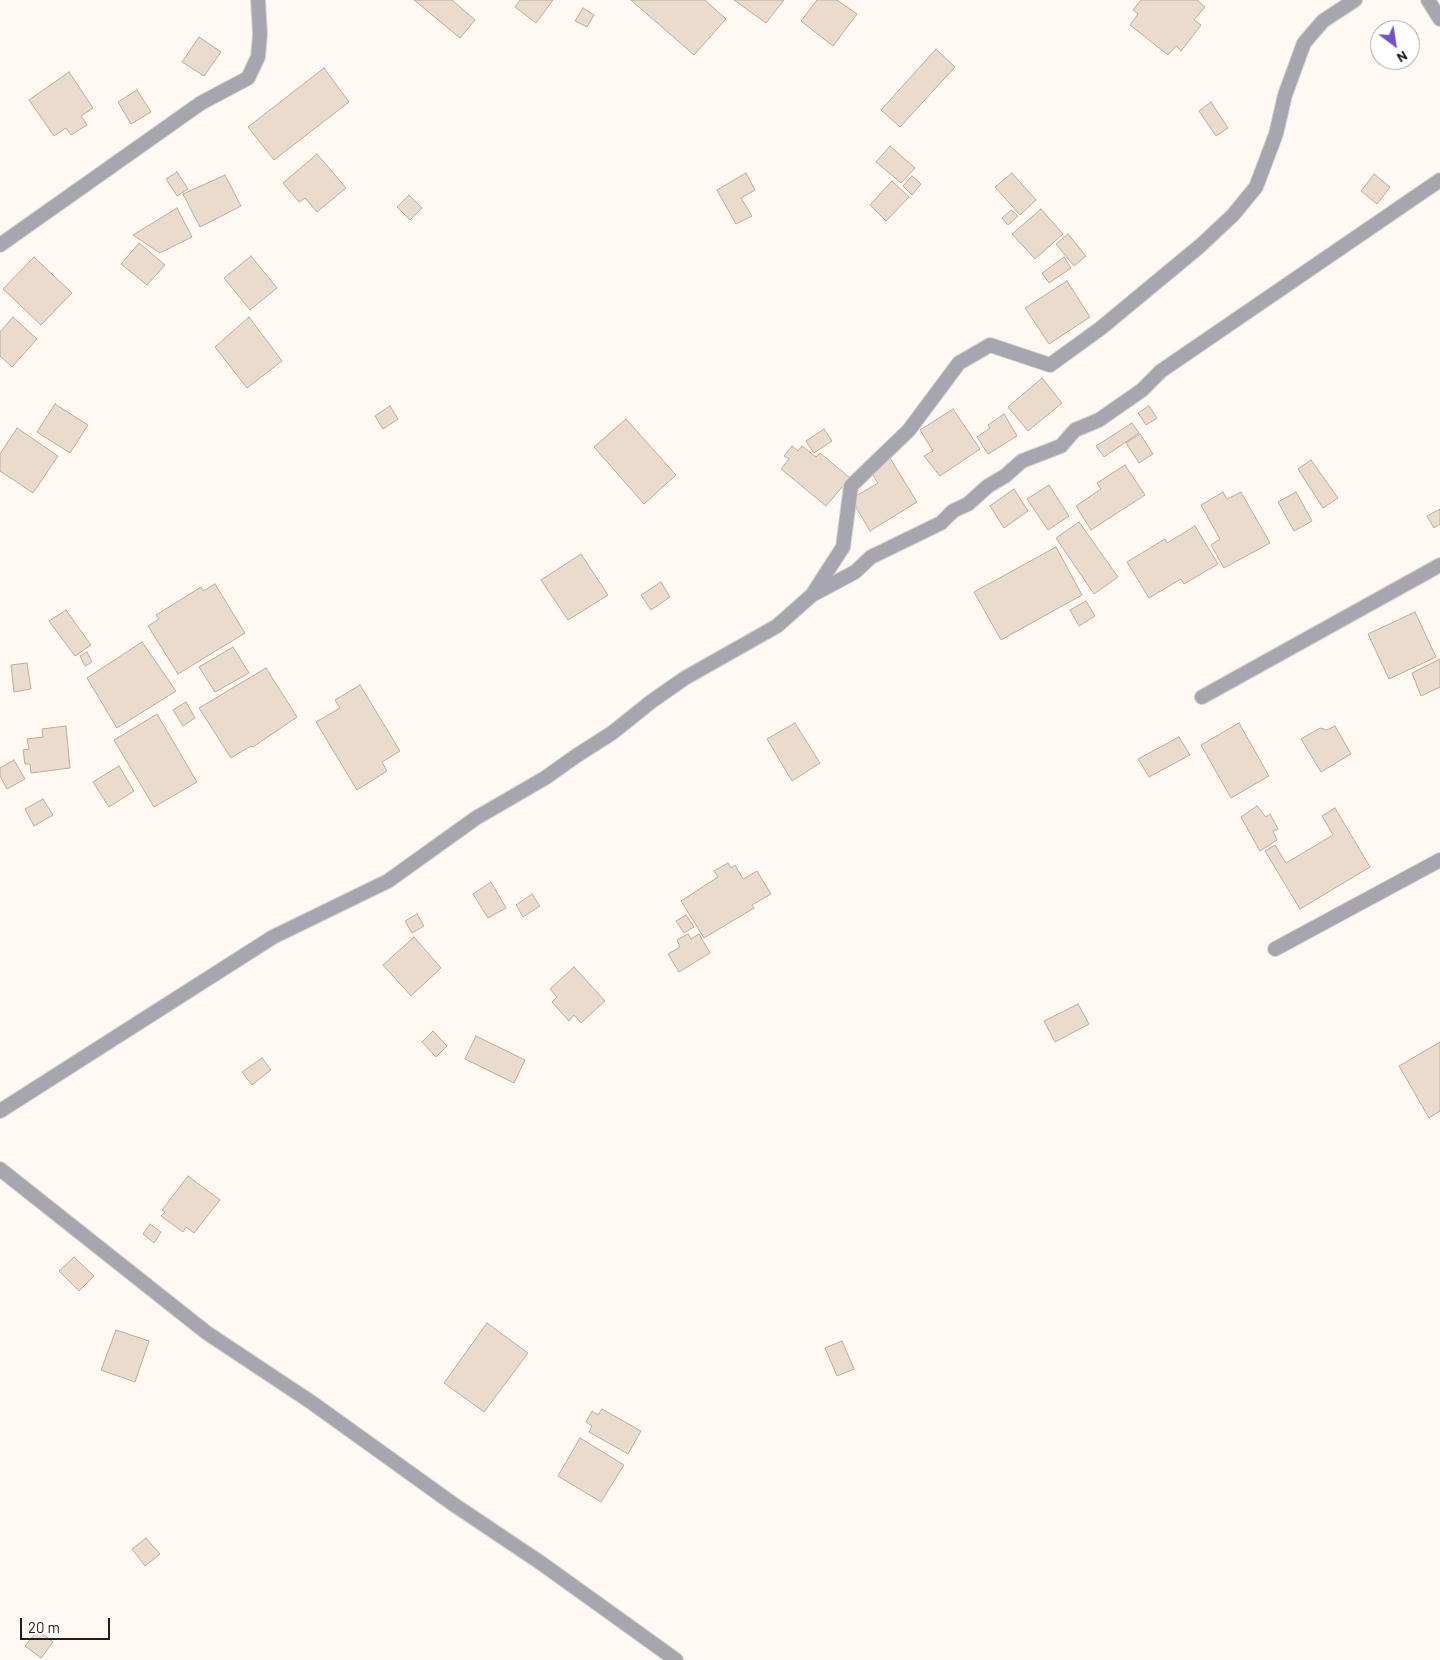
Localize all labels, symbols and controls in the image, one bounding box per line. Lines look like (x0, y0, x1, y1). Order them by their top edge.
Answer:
north arrow (1370, 20, 1420, 70)
text: N (1394, 48, 1411, 67)
scale bar (22, 1608, 112, 1640)
text: 20 m (28, 1618, 60, 1636)

